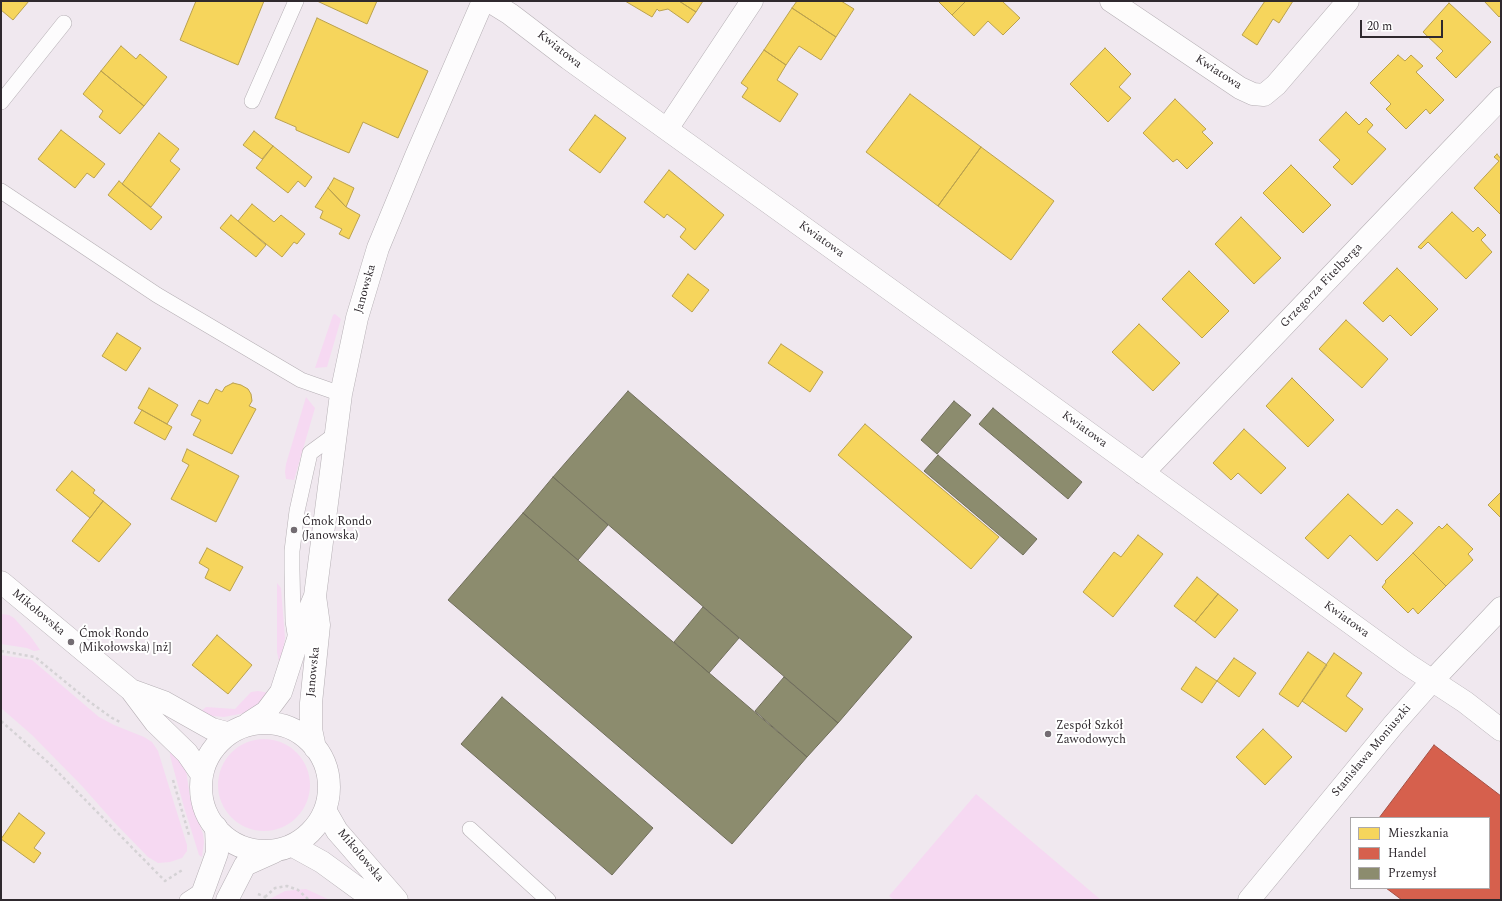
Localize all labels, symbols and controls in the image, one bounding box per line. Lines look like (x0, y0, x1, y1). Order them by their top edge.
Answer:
scale bar (1362, 12, 1445, 38)
text: 20 m (1367, 17, 1392, 36)
street label: Kwiatowa (534, 28, 584, 72)
street label: Kwiatowa (1192, 53, 1244, 93)
street label: Kwiatowa (795, 219, 847, 261)
street label: Grzegorza Fitelberga (1278, 241, 1366, 331)
street label: Janowska (352, 263, 380, 315)
street label: Kwiatowa (1058, 409, 1110, 451)
place label: Ćmok Rondo (Janowska) (302, 516, 372, 544)
marker: Ćmok Rondo (Janowska) (289, 525, 299, 535)
street label: Mikołowska (9, 587, 67, 639)
street label: Kwiatowa (1320, 599, 1372, 641)
place label: Ćmok Rondo (Mikołowska) [nż] (79, 628, 171, 656)
marker: Ćmok Rondo (Mikołowska) [nż] (66, 637, 76, 647)
street label: Janowska (304, 646, 324, 698)
street label: Stanisława Moniuszki (1329, 702, 1415, 800)
place label: Zespół Szkół Zawodowych (1056, 720, 1126, 748)
marker: Zespół Szkół Zawodowych (1043, 729, 1053, 739)
legend (1350, 817, 1490, 889)
text: Mieszkania (1388, 824, 1449, 843)
street label: Mikołowska (334, 827, 386, 885)
text: Handel (1388, 844, 1427, 863)
text: Przemysł (1388, 864, 1436, 883)

